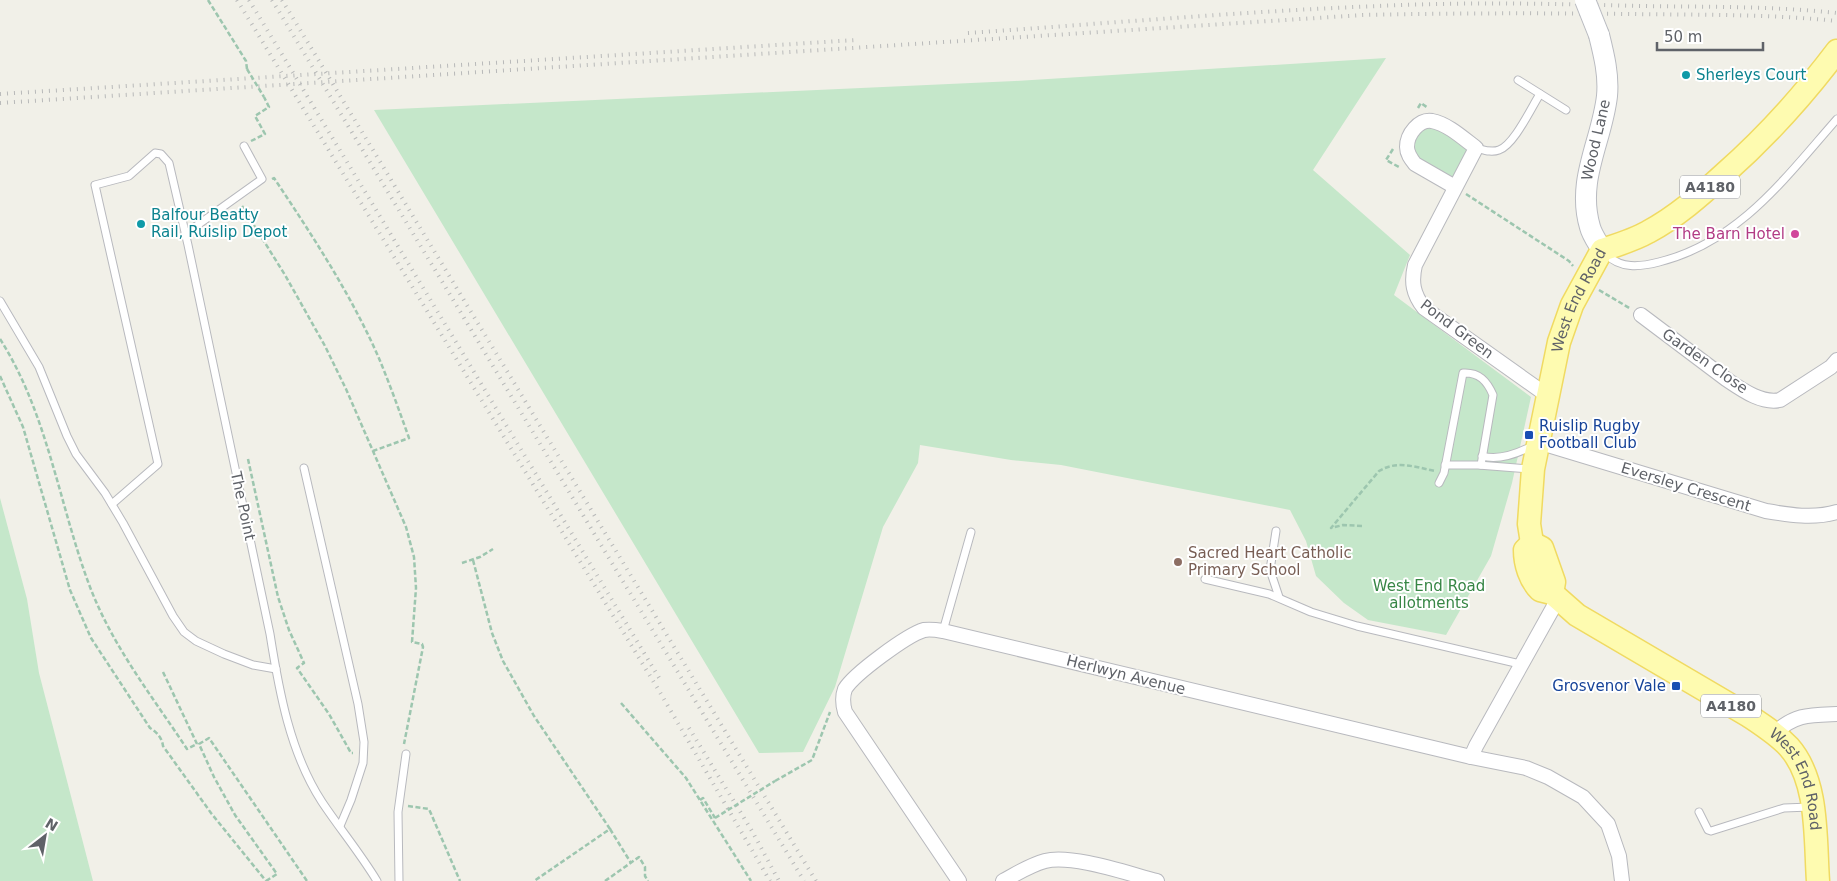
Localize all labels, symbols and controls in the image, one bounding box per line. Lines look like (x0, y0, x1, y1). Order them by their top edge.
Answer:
scale bar (1657, 20, 1763, 52)
text: 50 m (1664, 28, 1702, 46)
place label: Sherleys Court (1696, 66, 1807, 84)
marker: Sherleys Court (1680, 69, 1692, 81)
street label: Wood Lane (1578, 98, 1614, 182)
road number: A4180 (1680, 176, 1740, 198)
place label: Balfour Beatty Rail, Ruislip Depot (151, 206, 287, 241)
marker: Balfour Beatty Rail, Ruislip Depot (135, 218, 147, 230)
place label: The Barn Hotel (1672, 225, 1785, 243)
marker: The Barn Hotel (1789, 228, 1801, 240)
street label: West End Road (1548, 245, 1610, 354)
street label: Pond Green (1417, 296, 1497, 362)
street label: Garden Close (1659, 325, 1751, 397)
place label: Ruislip Rugby Football Club (1539, 417, 1640, 452)
marker: Ruislip Rugby Football Club (1523, 429, 1535, 441)
street label: Eversley Crescent (1619, 459, 1753, 515)
street label: The Point (227, 469, 259, 542)
place label: Sacred Heart Catholic Primary School (1188, 544, 1352, 579)
marker: Sacred Heart Catholic Primary School (1172, 556, 1184, 568)
park label: West End Road allotments (1373, 577, 1485, 612)
street label: Herlwyn Avenue (1065, 652, 1187, 698)
place label: Grosvenor Vale (1552, 677, 1666, 695)
marker: Grosvenor Vale (1670, 680, 1682, 692)
road number: A4180 (1701, 694, 1761, 718)
street label: West End Road (1766, 724, 1824, 831)
north arrow (20, 811, 70, 861)
text: N (43, 815, 61, 835)

